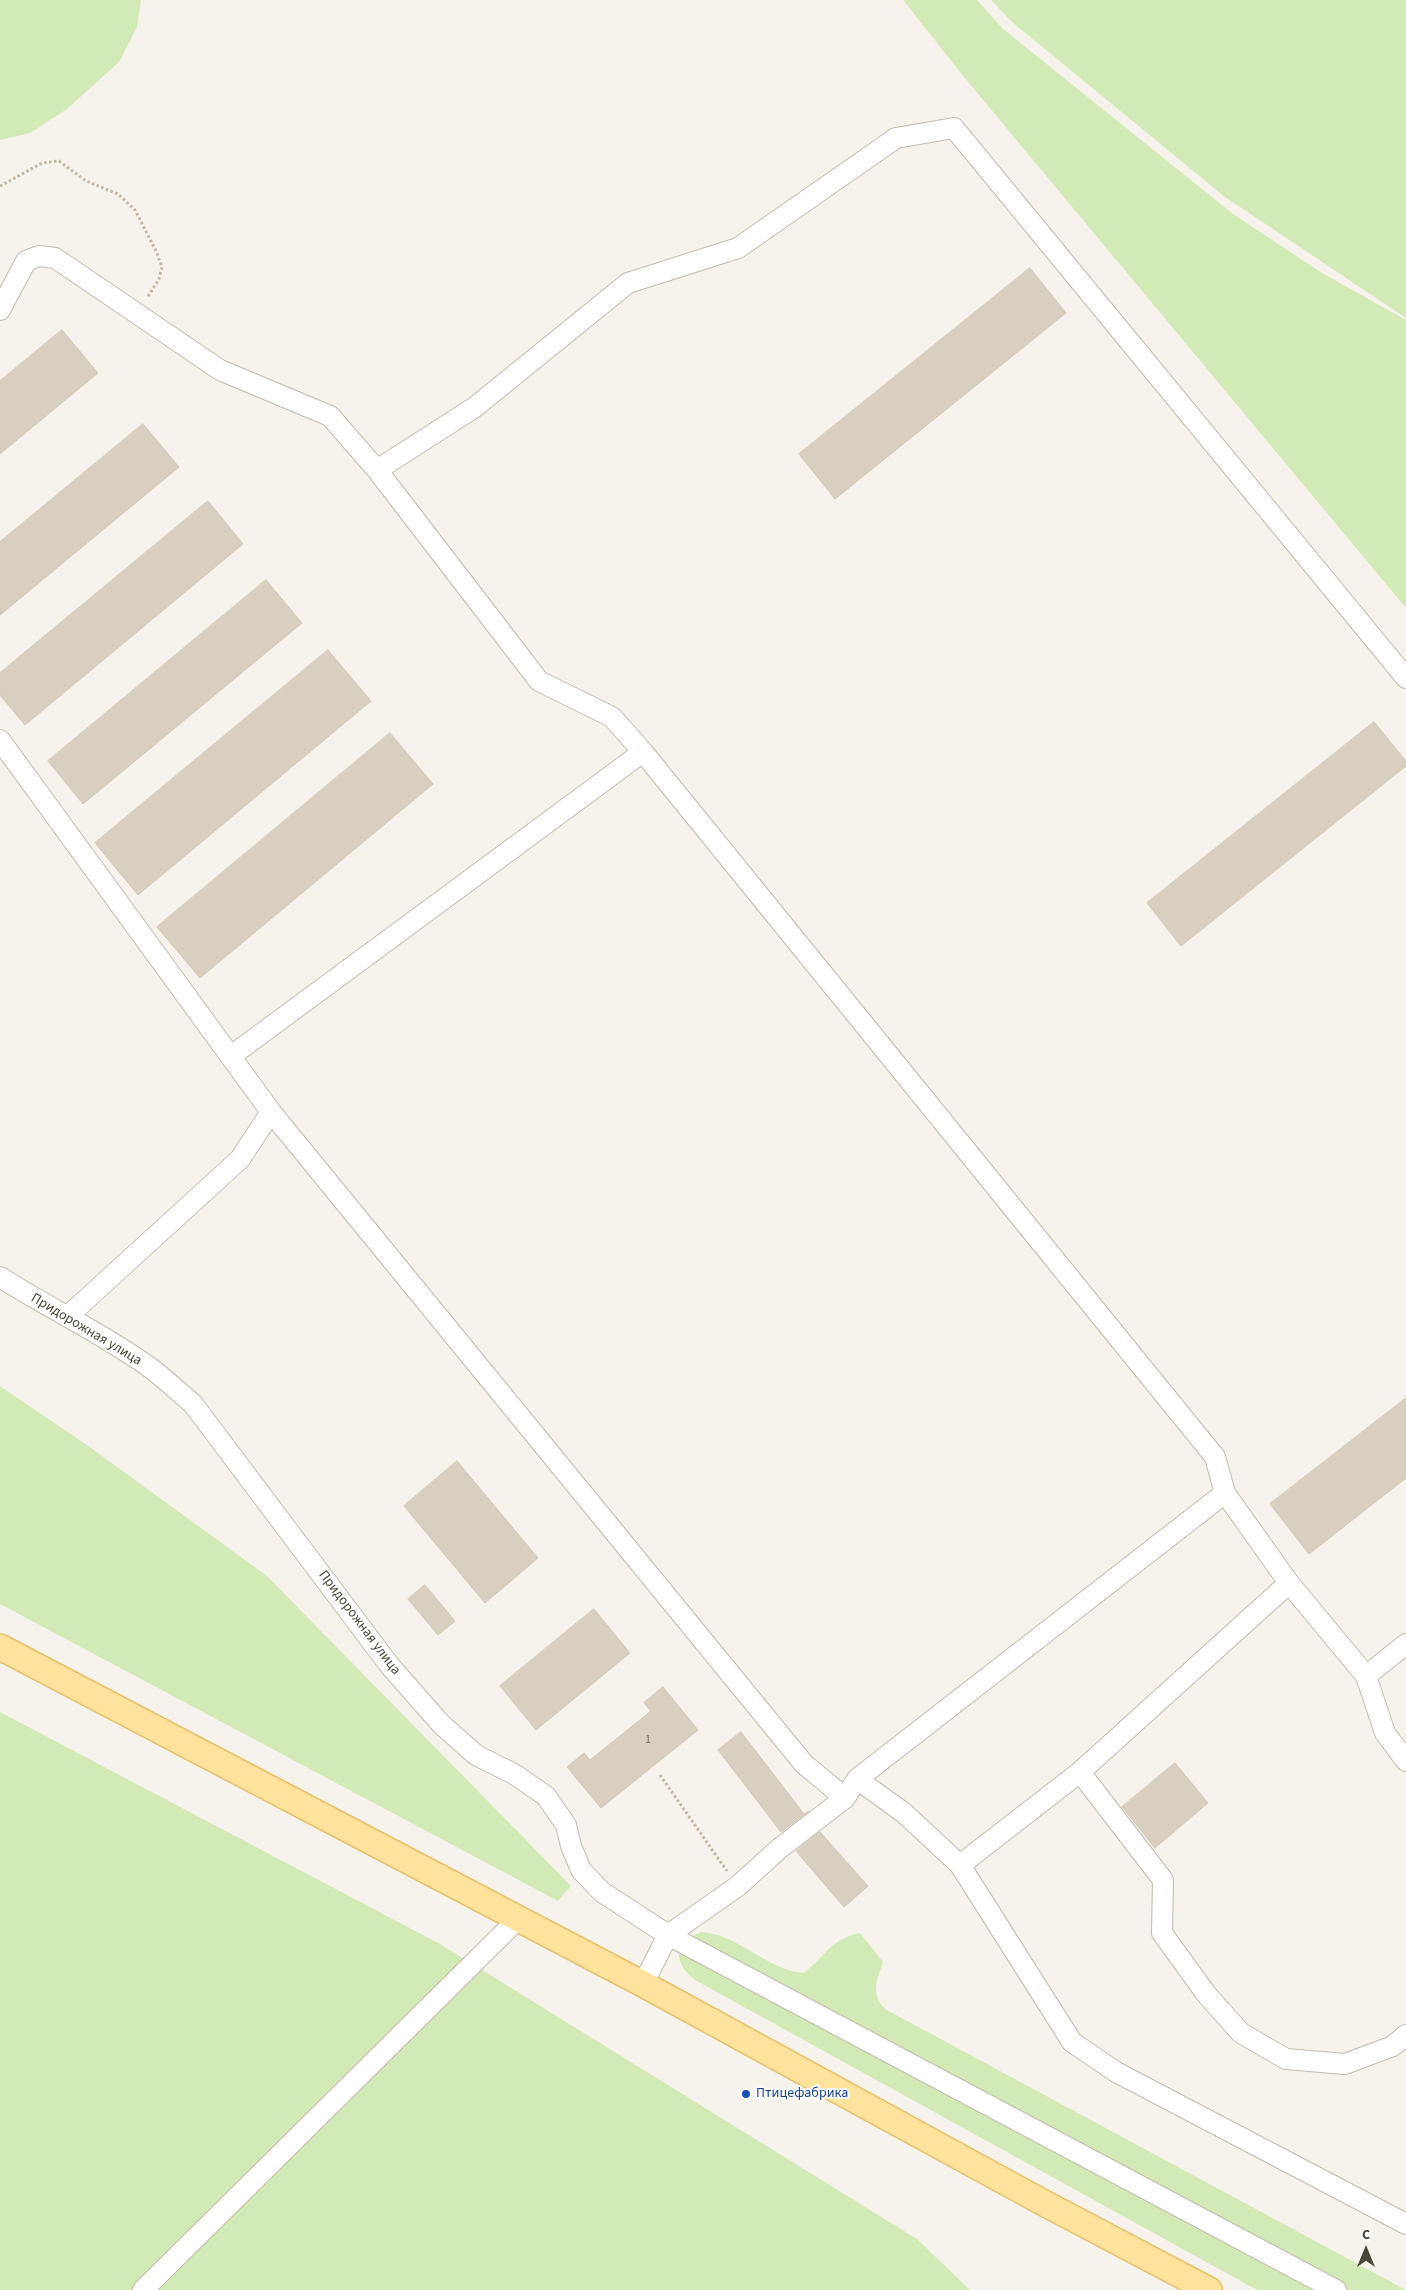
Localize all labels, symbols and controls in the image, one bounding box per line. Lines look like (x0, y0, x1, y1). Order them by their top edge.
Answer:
street label: Придорожная улица (28, 1290, 144, 1370)
street label: Придорожная улица (314, 1567, 404, 1679)
house number: 1 (645, 1734, 651, 1748)
place label: Птицефабрика (756, 2086, 848, 2102)
marker: Птицефабрика (740, 2088, 752, 2100)
north arrow (1341, 2225, 1391, 2275)
text: С (1362, 2225, 1370, 2245)

